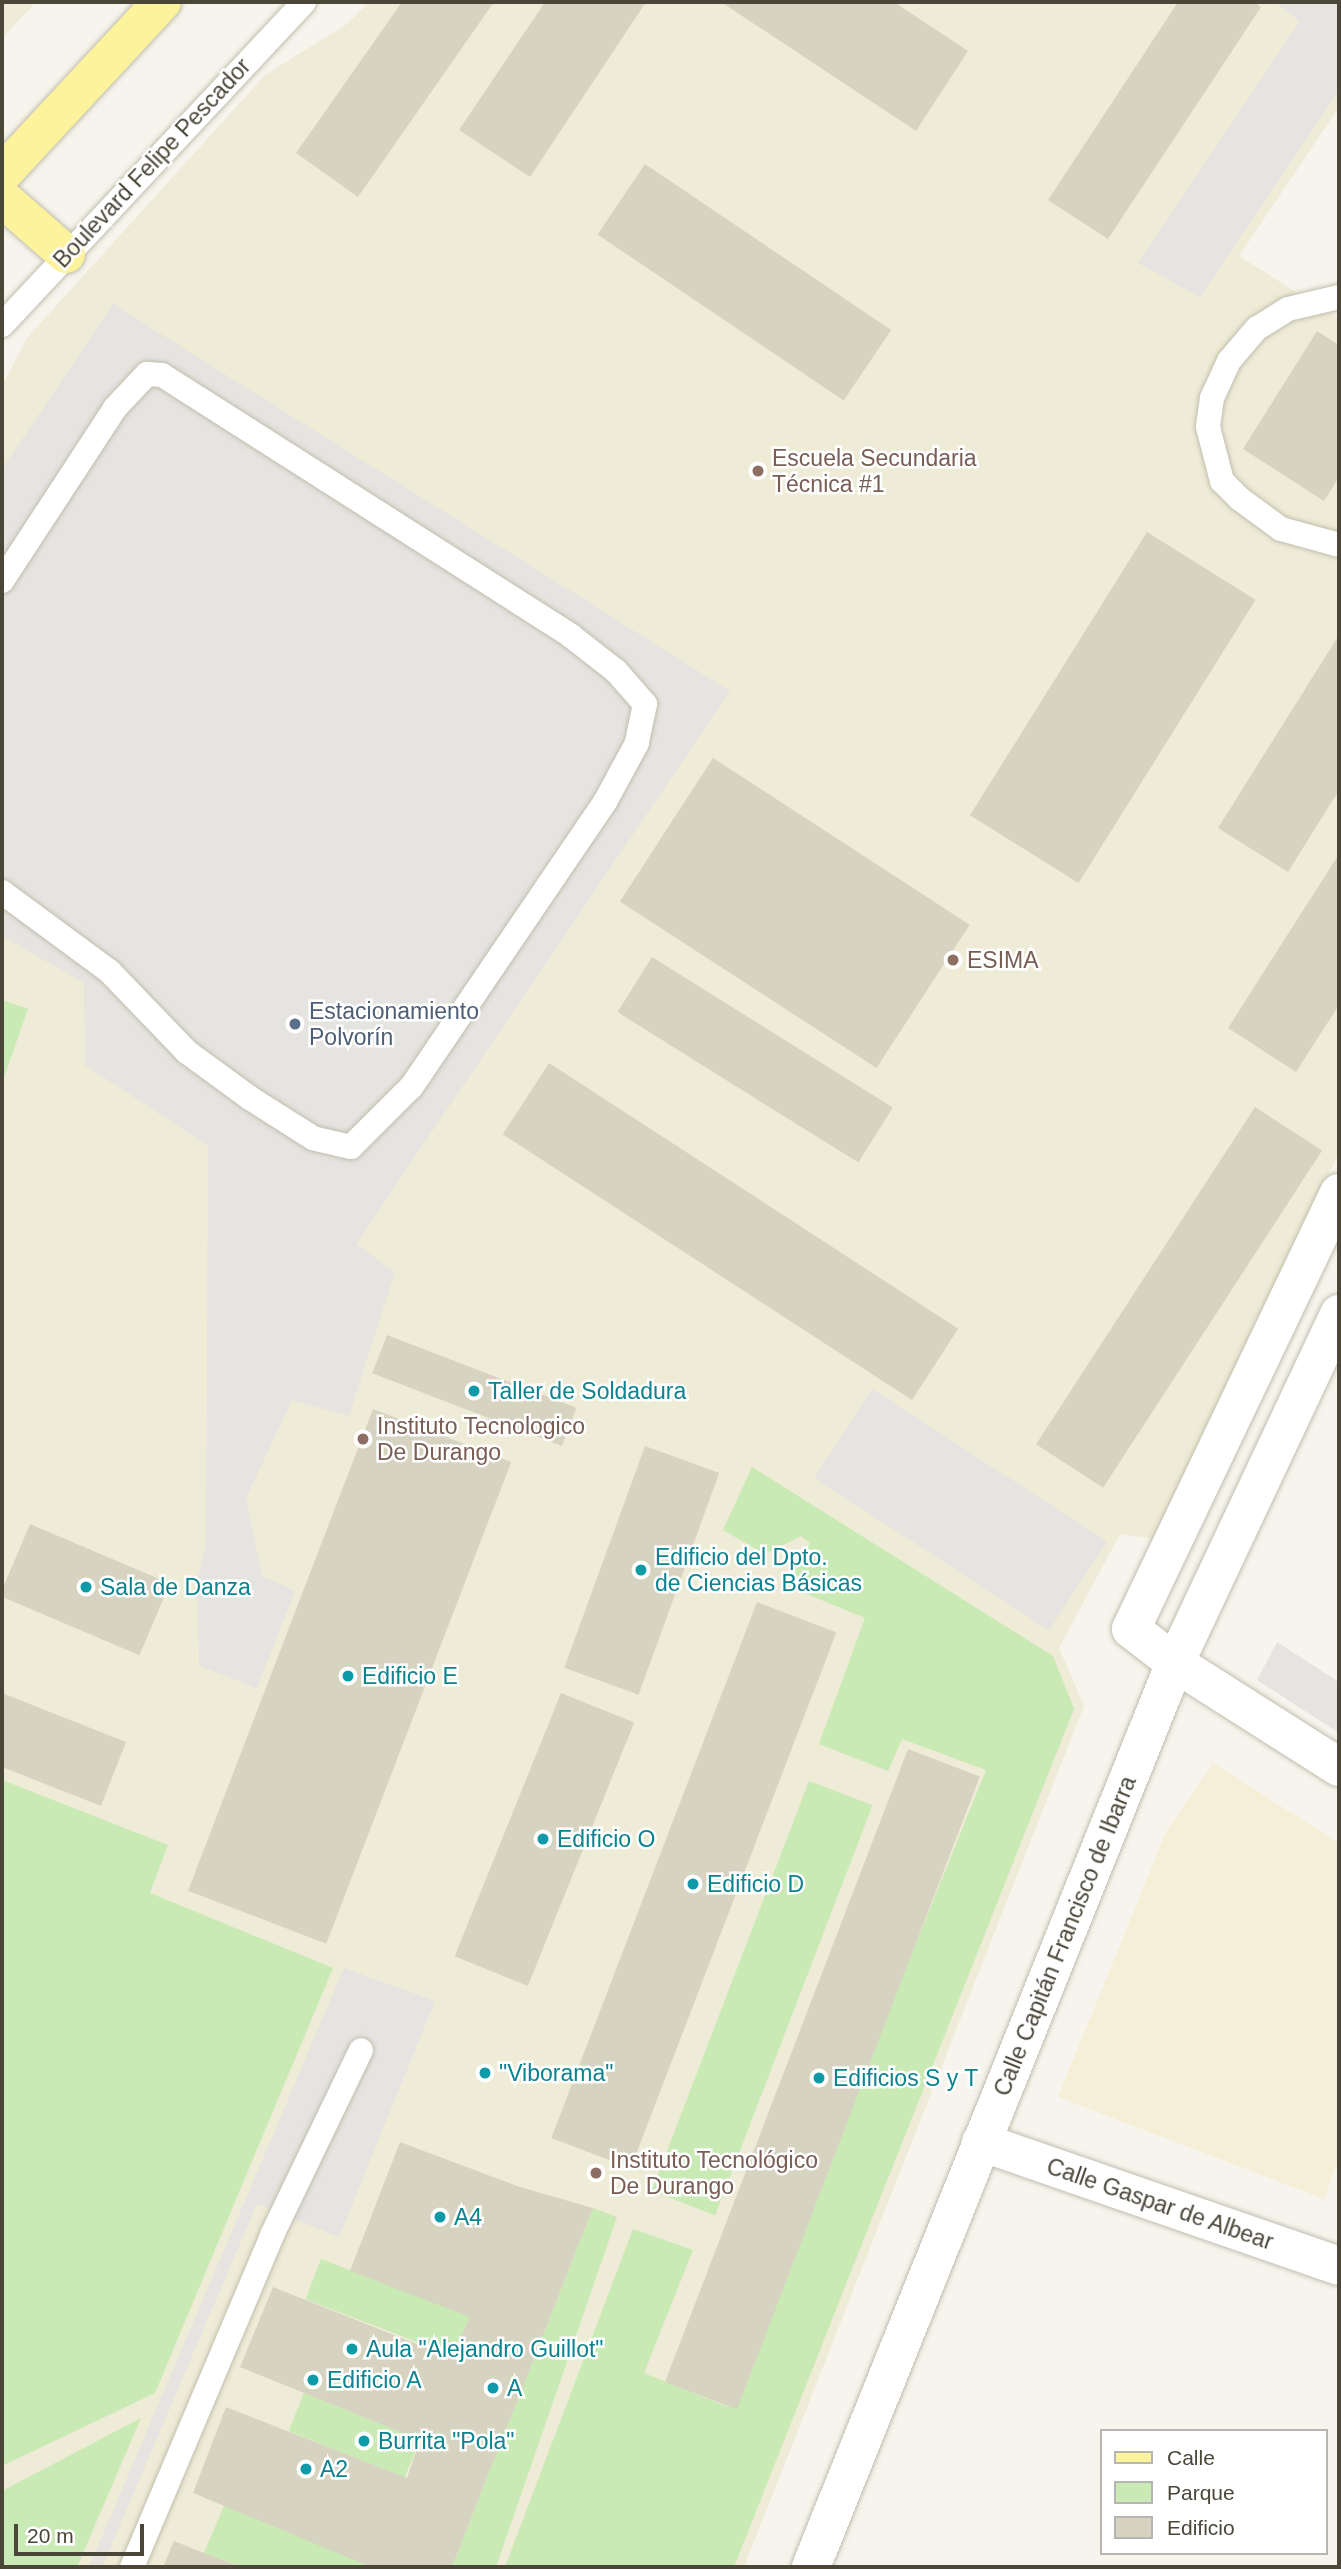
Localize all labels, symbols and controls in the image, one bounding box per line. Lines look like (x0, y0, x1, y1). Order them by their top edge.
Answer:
street label: Boulevard Felipe Pescador (48, 53, 256, 273)
place label: Escuela Secundaria Técnica #1 (772, 444, 977, 498)
marker: Escuela Secundaria Técnica #1 (750, 463, 766, 479)
place label: ESIMA (967, 946, 1039, 974)
marker: ESIMA (945, 952, 961, 968)
place label: Estacionamiento Polvorín (309, 997, 479, 1051)
marker: Estacionamiento Polvorín (287, 1016, 303, 1032)
place label: Taller de Soldadura (488, 1377, 686, 1405)
marker: Taller de Soldadura (466, 1383, 482, 1399)
place label: Instituto Tecnologico De Durango (377, 1412, 585, 1466)
marker: Instituto Tecnologico De Durango (355, 1431, 371, 1447)
place label: Edificio del Dpto. de Ciencias Básicas (655, 1543, 862, 1597)
marker: Edificio del Dpto. de Ciencias Básicas (633, 1562, 649, 1578)
place label: Sala de Danza (100, 1573, 251, 1601)
marker: Sala de Danza (78, 1579, 94, 1595)
place label: Edificio E (362, 1662, 458, 1690)
marker: Edificio E (340, 1668, 356, 1684)
street label: Calle Capitán Francisco de Ibarra (988, 1772, 1142, 2100)
place label: Edificio O (557, 1825, 655, 1853)
marker: Edificio O (535, 1831, 551, 1847)
place label: Edificio D (707, 1870, 804, 1898)
marker: Edificio D (685, 1876, 701, 1892)
place label: "Viborama" (499, 2059, 613, 2087)
place label: Edificios S y T (833, 2064, 979, 2092)
marker: "Viborama" (477, 2065, 493, 2081)
marker: Edificios S y T (811, 2070, 827, 2086)
place label: Instituto Tecnológico De Durango (610, 2146, 818, 2200)
street label: Calle Gaspar de Albear (1042, 2152, 1278, 2256)
marker: Instituto Tecnológico De Durango (588, 2165, 604, 2181)
place label: A4 (454, 2203, 482, 2231)
marker: A4 (432, 2209, 448, 2225)
place label: Aula "Alejandro Guillot" (366, 2335, 604, 2363)
marker: Aula "Alejandro Guillot" (344, 2341, 360, 2357)
place label: Edificio A (327, 2366, 423, 2394)
marker: Edificio A (305, 2372, 321, 2388)
place label: A (507, 2374, 522, 2402)
marker: A (485, 2380, 501, 2396)
place label: Burrita "Pola" (378, 2427, 514, 2455)
legend (1100, 2429, 1327, 2555)
marker: Burrita "Pola" (356, 2433, 372, 2449)
text: Calle (1167, 2446, 1215, 2469)
place label: A2 (320, 2455, 348, 2483)
marker: A2 (298, 2461, 314, 2477)
text: Parque (1167, 2481, 1235, 2504)
scale bar (18, 2510, 147, 2554)
text: Edificio (1167, 2516, 1235, 2539)
text: 20 m (27, 2524, 74, 2547)

